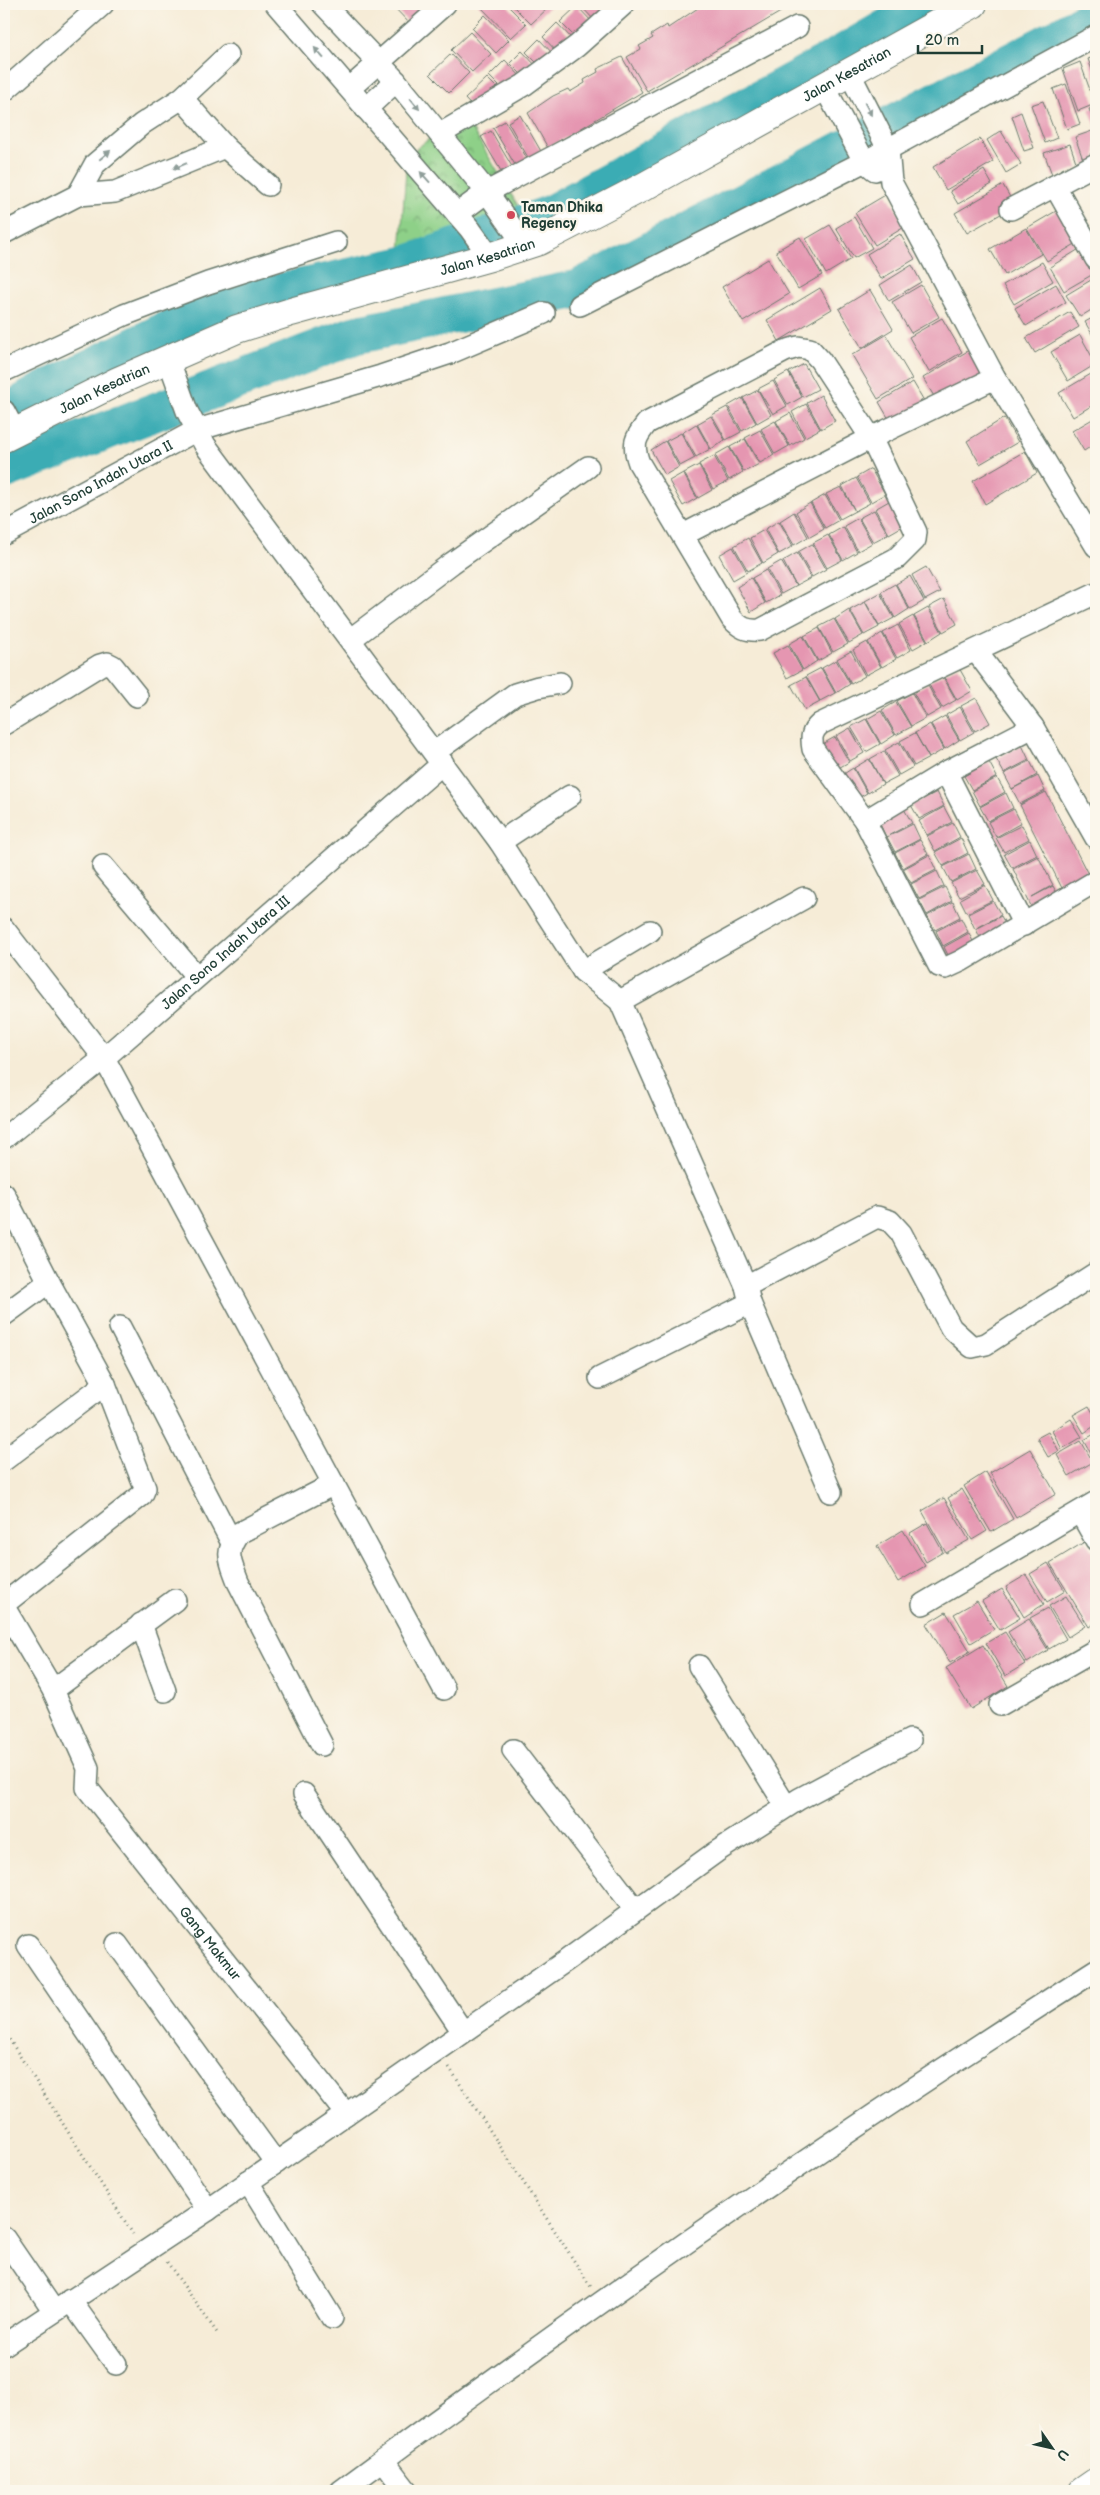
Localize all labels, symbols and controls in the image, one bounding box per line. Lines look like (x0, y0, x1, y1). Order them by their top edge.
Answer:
scale bar (918, 22, 981, 54)
text: 20 m (925, 31, 959, 50)
street label: Jalan Kesatrian (800, 43, 894, 106)
one-way arrow (314, 47, 325, 60)
one-way arrow (409, 97, 420, 110)
one-way arrow (864, 102, 872, 117)
one-way arrow (99, 150, 111, 161)
one-way arrow (173, 162, 187, 170)
one-way arrow (419, 171, 431, 183)
place label: Taman Dhika Regency (521, 199, 603, 232)
marker: Taman Dhika Regency (505, 209, 517, 221)
street label: Jalan Kesatrian (438, 235, 537, 279)
street label: Jalan Kesatrian (57, 360, 153, 418)
street label: Jalan Sono Indah Utara II (26, 437, 176, 528)
street label: Jalan Sono Indah Utara III (158, 892, 293, 1013)
street label: Gang Makmur (175, 1903, 245, 1984)
north arrow (1028, 2422, 1078, 2472)
text: U (1053, 2446, 1072, 2464)

